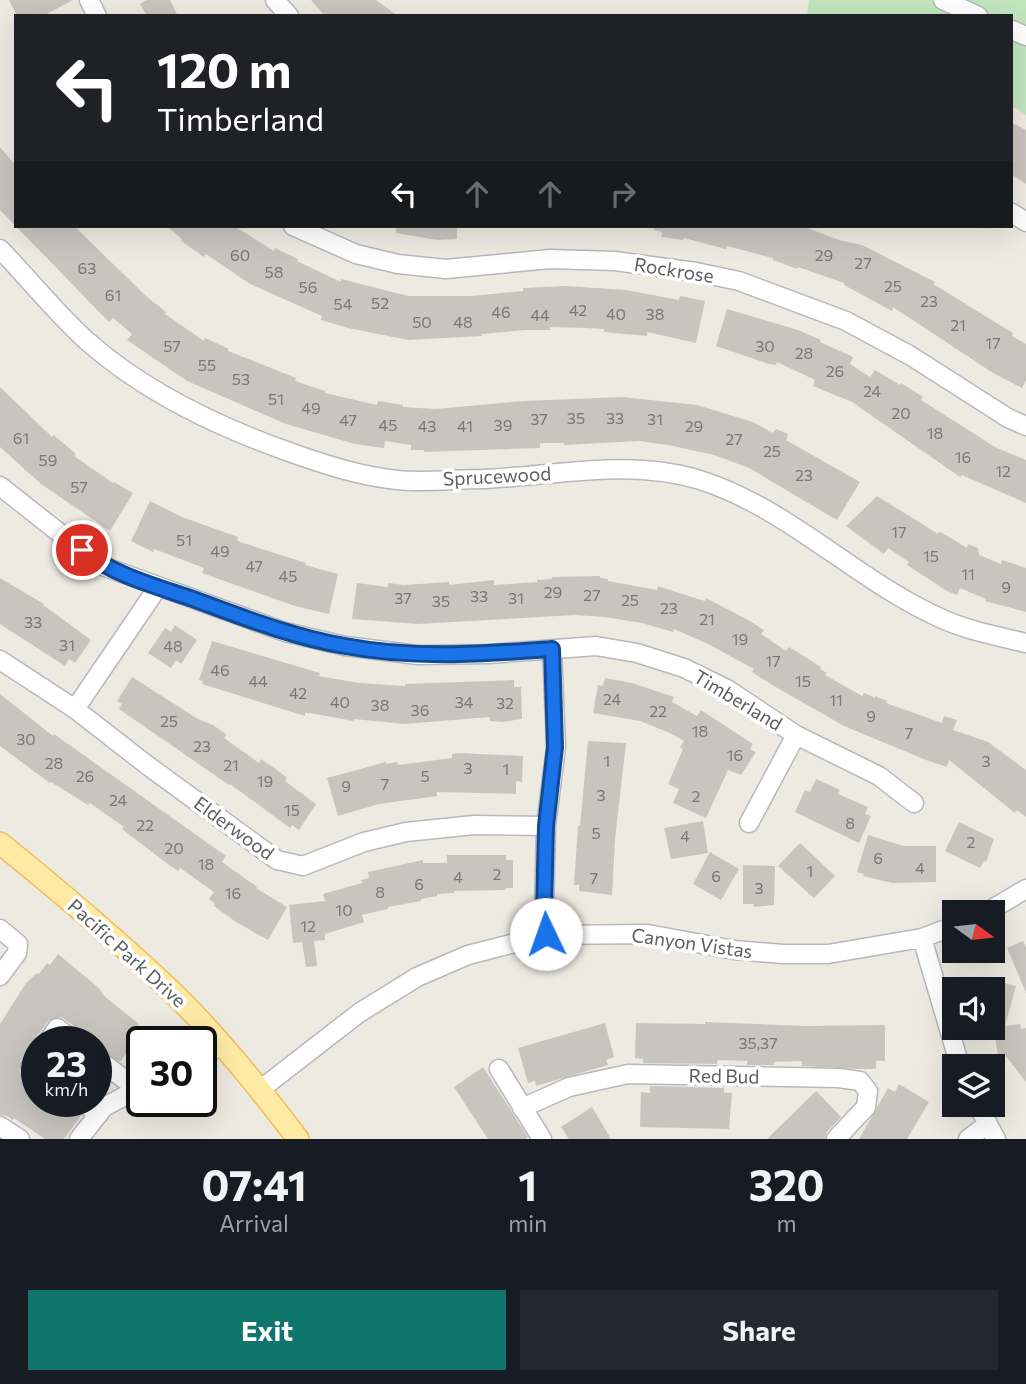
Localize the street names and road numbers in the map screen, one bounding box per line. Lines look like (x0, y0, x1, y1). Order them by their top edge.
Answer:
street label: Rockrose (633, 252, 716, 287)
street label: Sprucewood (442, 461, 552, 490)
street label: Timberland (690, 664, 787, 735)
street label: Elderwood (190, 791, 279, 864)
street label: Pacific Park Drive (64, 894, 191, 1012)
street label: Canyon Vistas (630, 923, 754, 962)
street label: Red Bud (689, 1063, 760, 1088)

